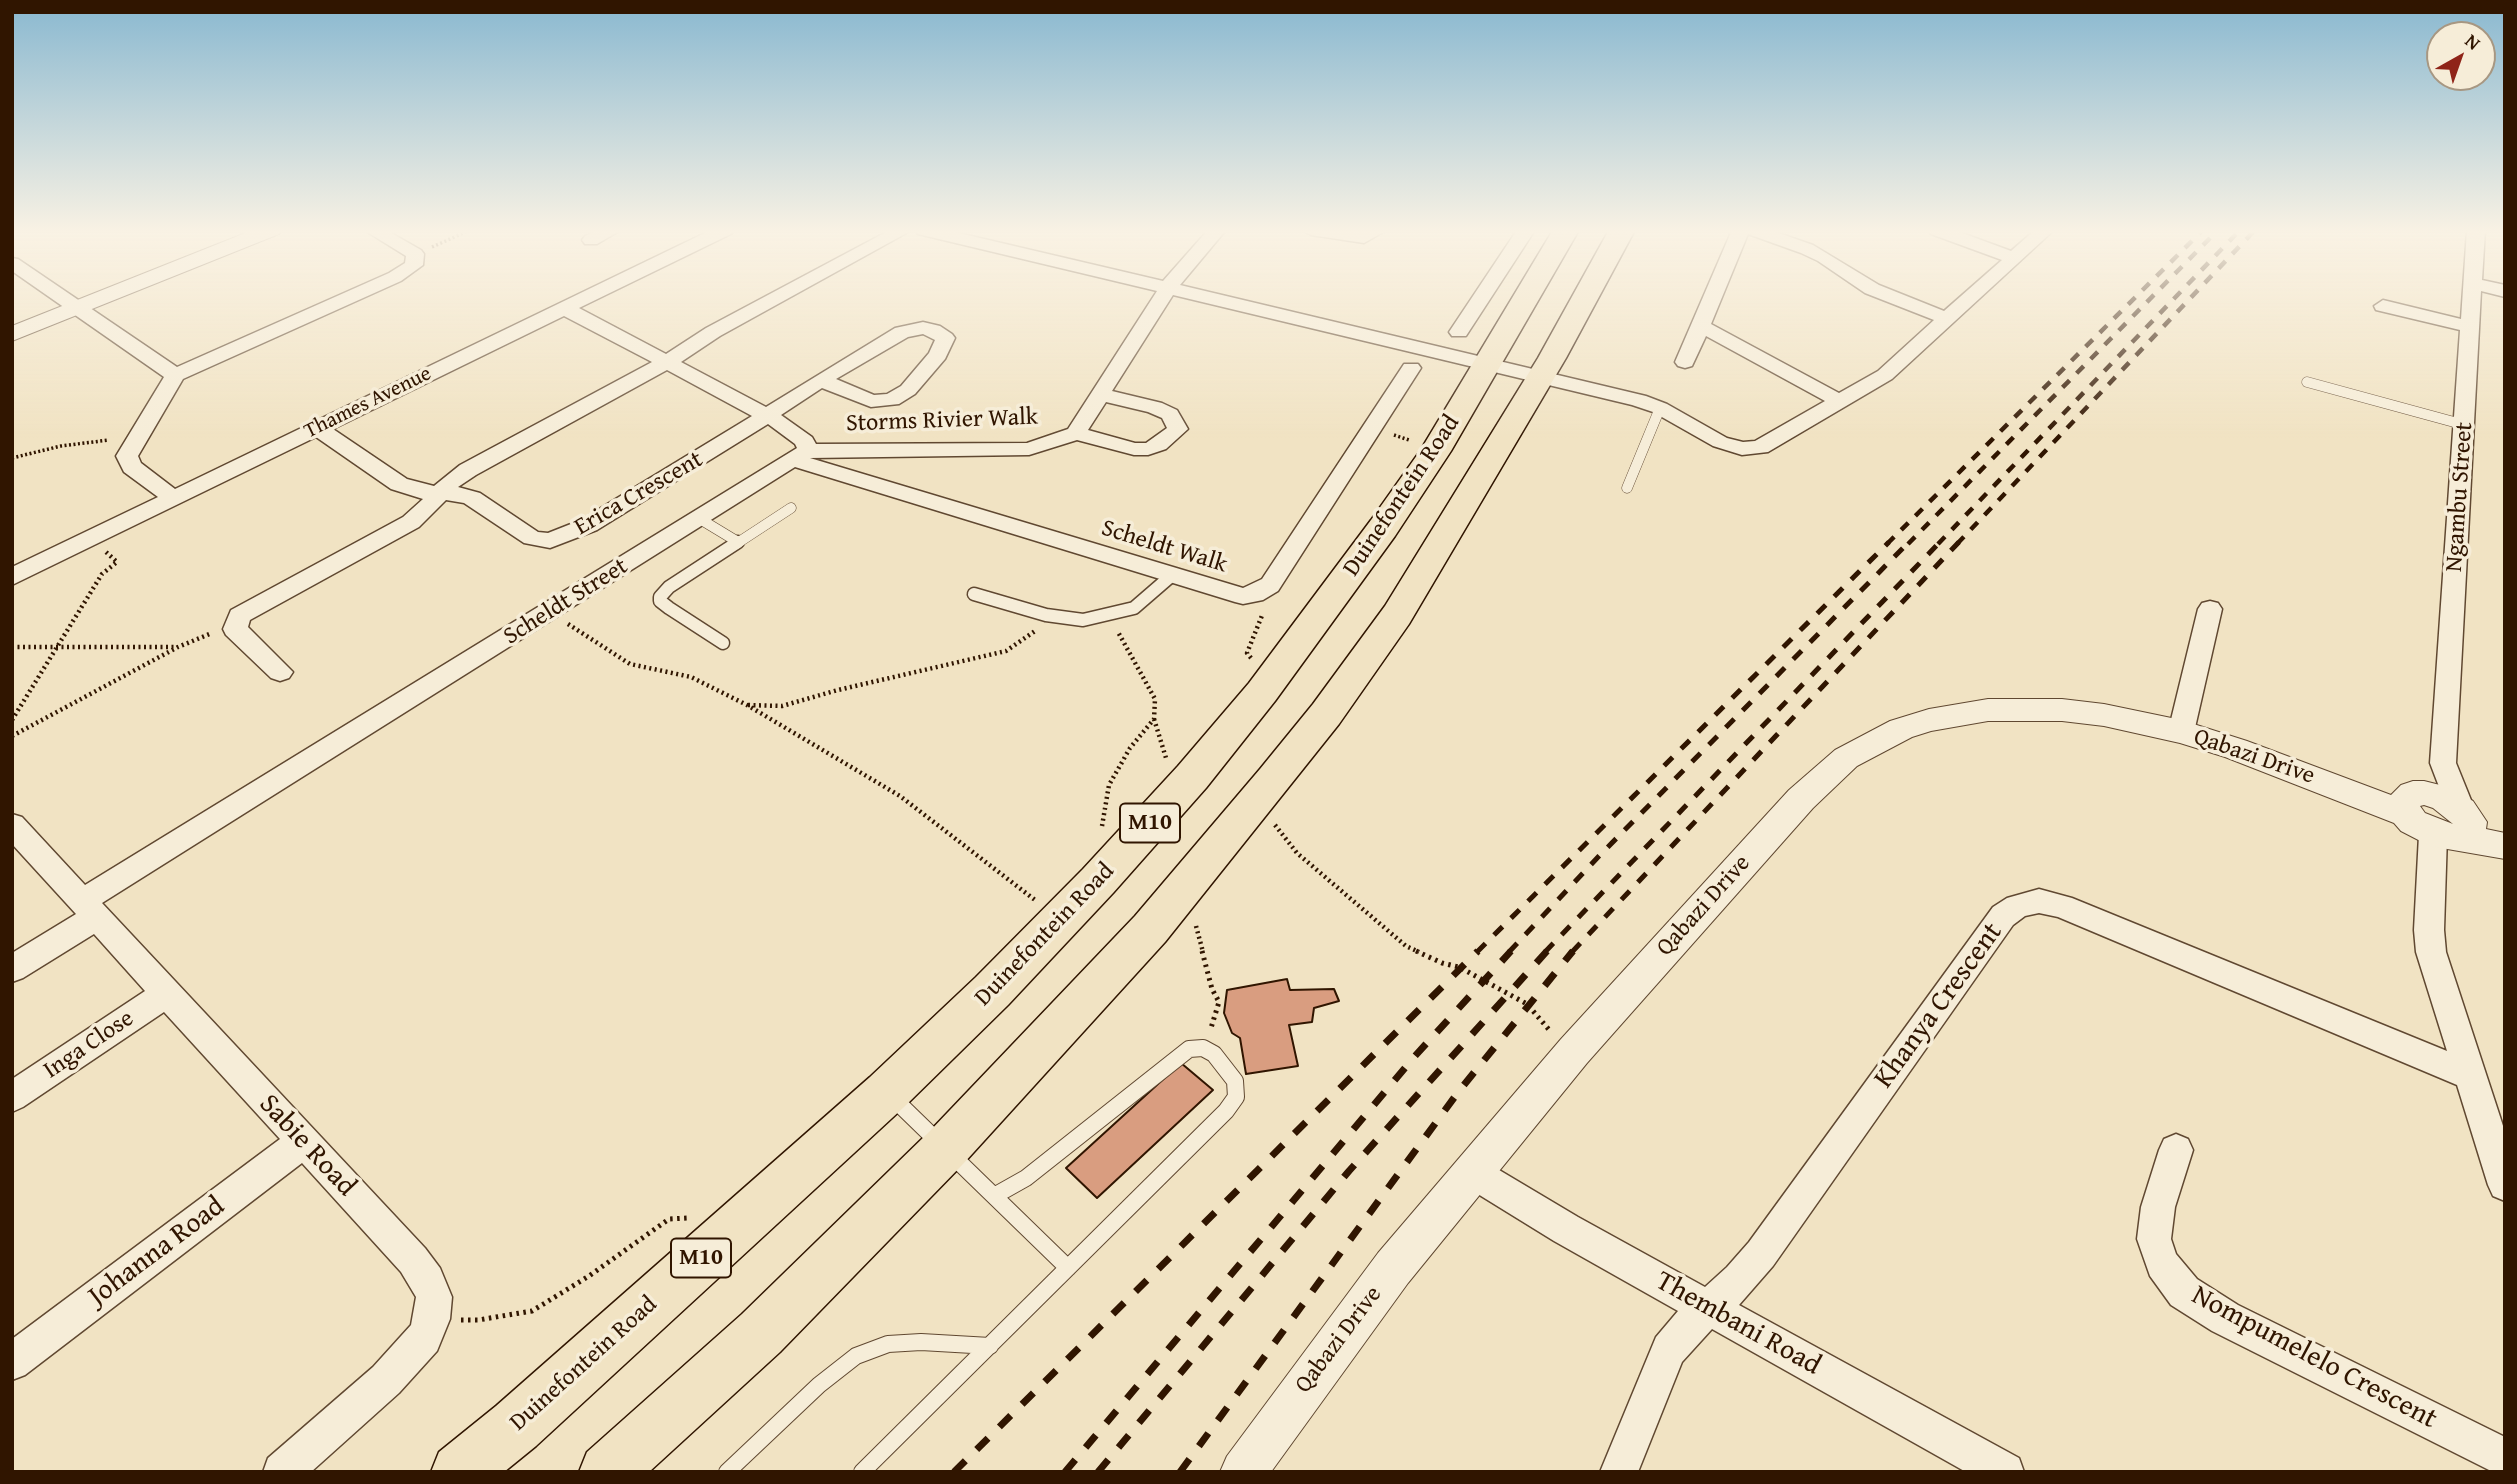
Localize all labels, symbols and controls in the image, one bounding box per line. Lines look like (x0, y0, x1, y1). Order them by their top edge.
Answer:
north arrow (2426, 21, 2496, 91)
text: N (2459, 27, 2487, 56)
street label: Thames Avenue (300, 361, 436, 445)
street label: Storms Rivier Walk (845, 403, 1039, 439)
street label: Duinefontein Road (1338, 410, 1466, 582)
street label: Ngambu Street (2440, 421, 2480, 573)
street label: Erica Crescent (570, 446, 708, 542)
street label: Scheldt Walk (1098, 514, 1230, 580)
street label: Scheldt Street (499, 552, 633, 652)
street label: Qabazi Drive (2190, 723, 2318, 791)
road number: M10 (1120, 804, 1180, 842)
street label: Qabazi Drive (1651, 850, 1757, 962)
street label: Duinefontein Road (969, 857, 1121, 1013)
street label: Khanya Crescent (1868, 917, 2010, 1095)
street label: Inga Close (39, 1004, 139, 1086)
street label: Sabie Road (251, 1088, 363, 1204)
street label: Johanna Road (82, 1190, 232, 1314)
road number: M10 (671, 1238, 731, 1278)
street label: Thembani Road (1650, 1265, 1826, 1383)
street label: Nompumelelo Crescent (2186, 1279, 2442, 1437)
street label: Qabazi Drive (1290, 1281, 1388, 1399)
street label: Duinefontein Road (505, 1290, 663, 1438)

